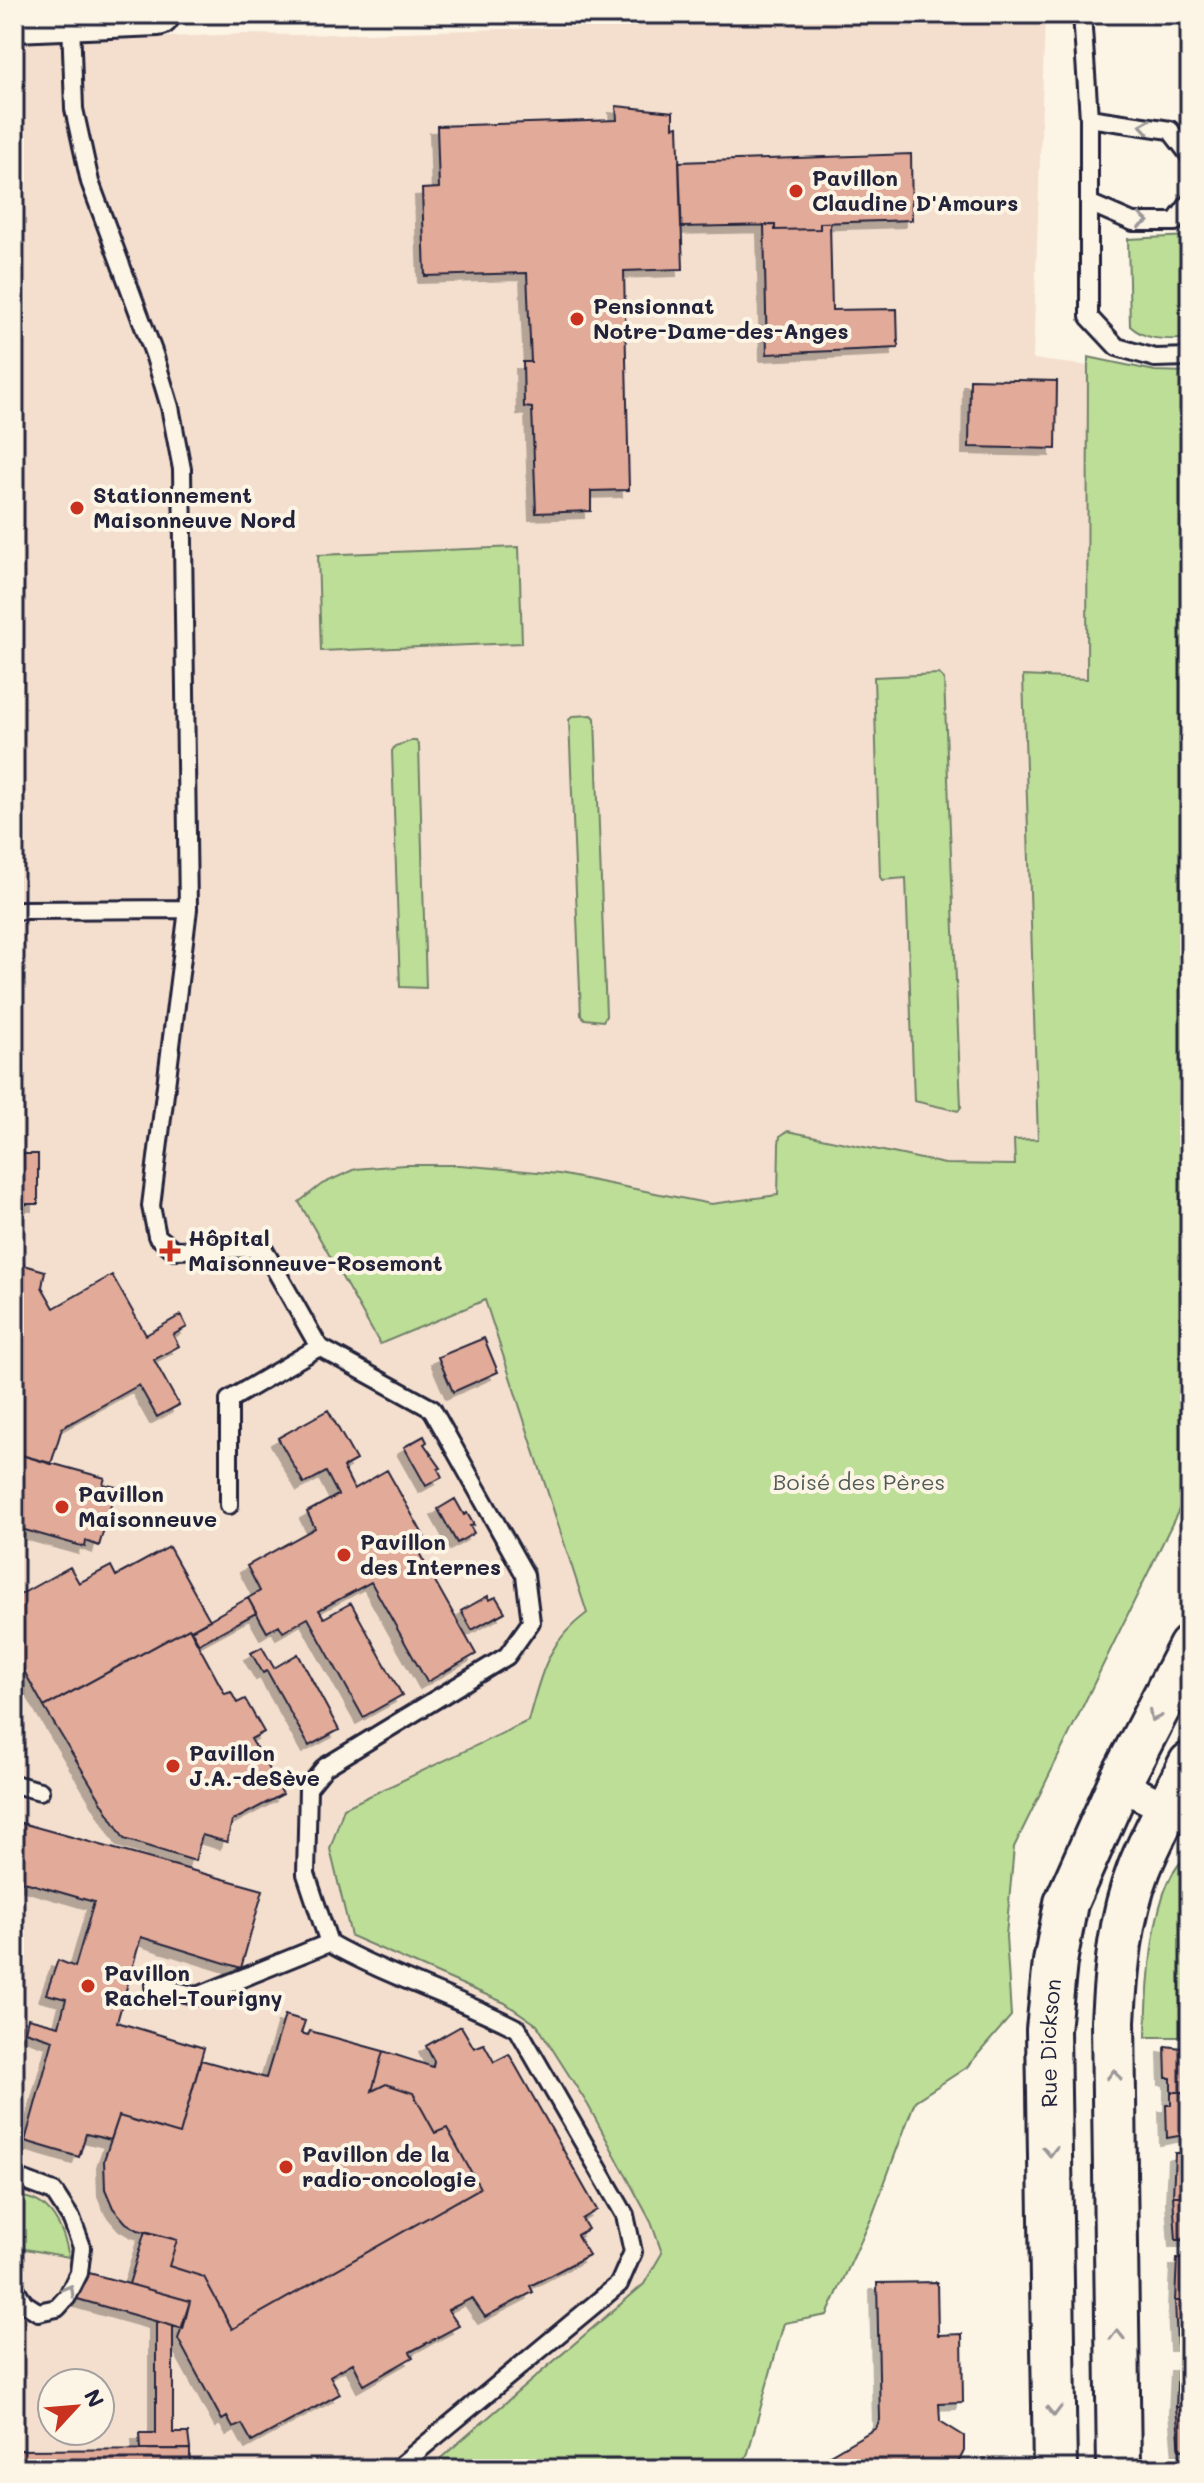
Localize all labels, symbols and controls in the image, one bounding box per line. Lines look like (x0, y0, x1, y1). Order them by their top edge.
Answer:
one-way arrow (1139, 119, 1152, 136)
place label: Pavillon Claudine D'Amours (812, 163, 1018, 217)
marker: Pavillon Claudine D'Amours (787, 182, 805, 200)
one-way arrow (1136, 212, 1149, 229)
place label: Pensionnat Notre-Dame-des-Anges (593, 291, 849, 345)
marker: Pensionnat Notre-Dame-des-Anges (568, 310, 586, 328)
place label: Stationnement Maisonneuve Nord (93, 480, 296, 534)
marker: Stationnement Maisonneuve Nord (68, 499, 86, 517)
place label: Hôpital Maisonneuve-Rosemont (188, 1223, 443, 1277)
marker: Hôpital Maisonneuve-Rosemont (159, 1240, 181, 1262)
park label: Boisé des Pères (773, 1467, 945, 1496)
place label: Pavillon Maisonneuve (78, 1479, 217, 1533)
marker: Pavillon Maisonneuve (53, 1498, 71, 1516)
place label: Pavillon des Internes (360, 1527, 501, 1581)
marker: Pavillon des Internes (335, 1546, 353, 1564)
one-way arrow (1149, 1708, 1164, 1723)
place label: Pavillon J.A.-deSève (189, 1738, 320, 1792)
marker: Pavillon J.A.-deSève (164, 1757, 182, 1775)
place label: Pavillon Rachel-Tourigny (104, 1958, 283, 2012)
marker: Pavillon Rachel-Tourigny (79, 1977, 97, 1995)
street label: Rue Dickson (1033, 1977, 1067, 2108)
one-way arrow (1105, 2068, 1123, 2081)
place label: Pavillon de la radio-oncologie (302, 2139, 476, 2193)
one-way arrow (1042, 2145, 1059, 2158)
marker: Pavillon de la radio-oncologie (277, 2158, 295, 2176)
one-way arrow (59, 2284, 75, 2299)
one-way arrow (1108, 2328, 1125, 2341)
north arrow (36, 2367, 116, 2447)
text: N (78, 2384, 111, 2412)
one-way arrow (1046, 2405, 1063, 2418)

